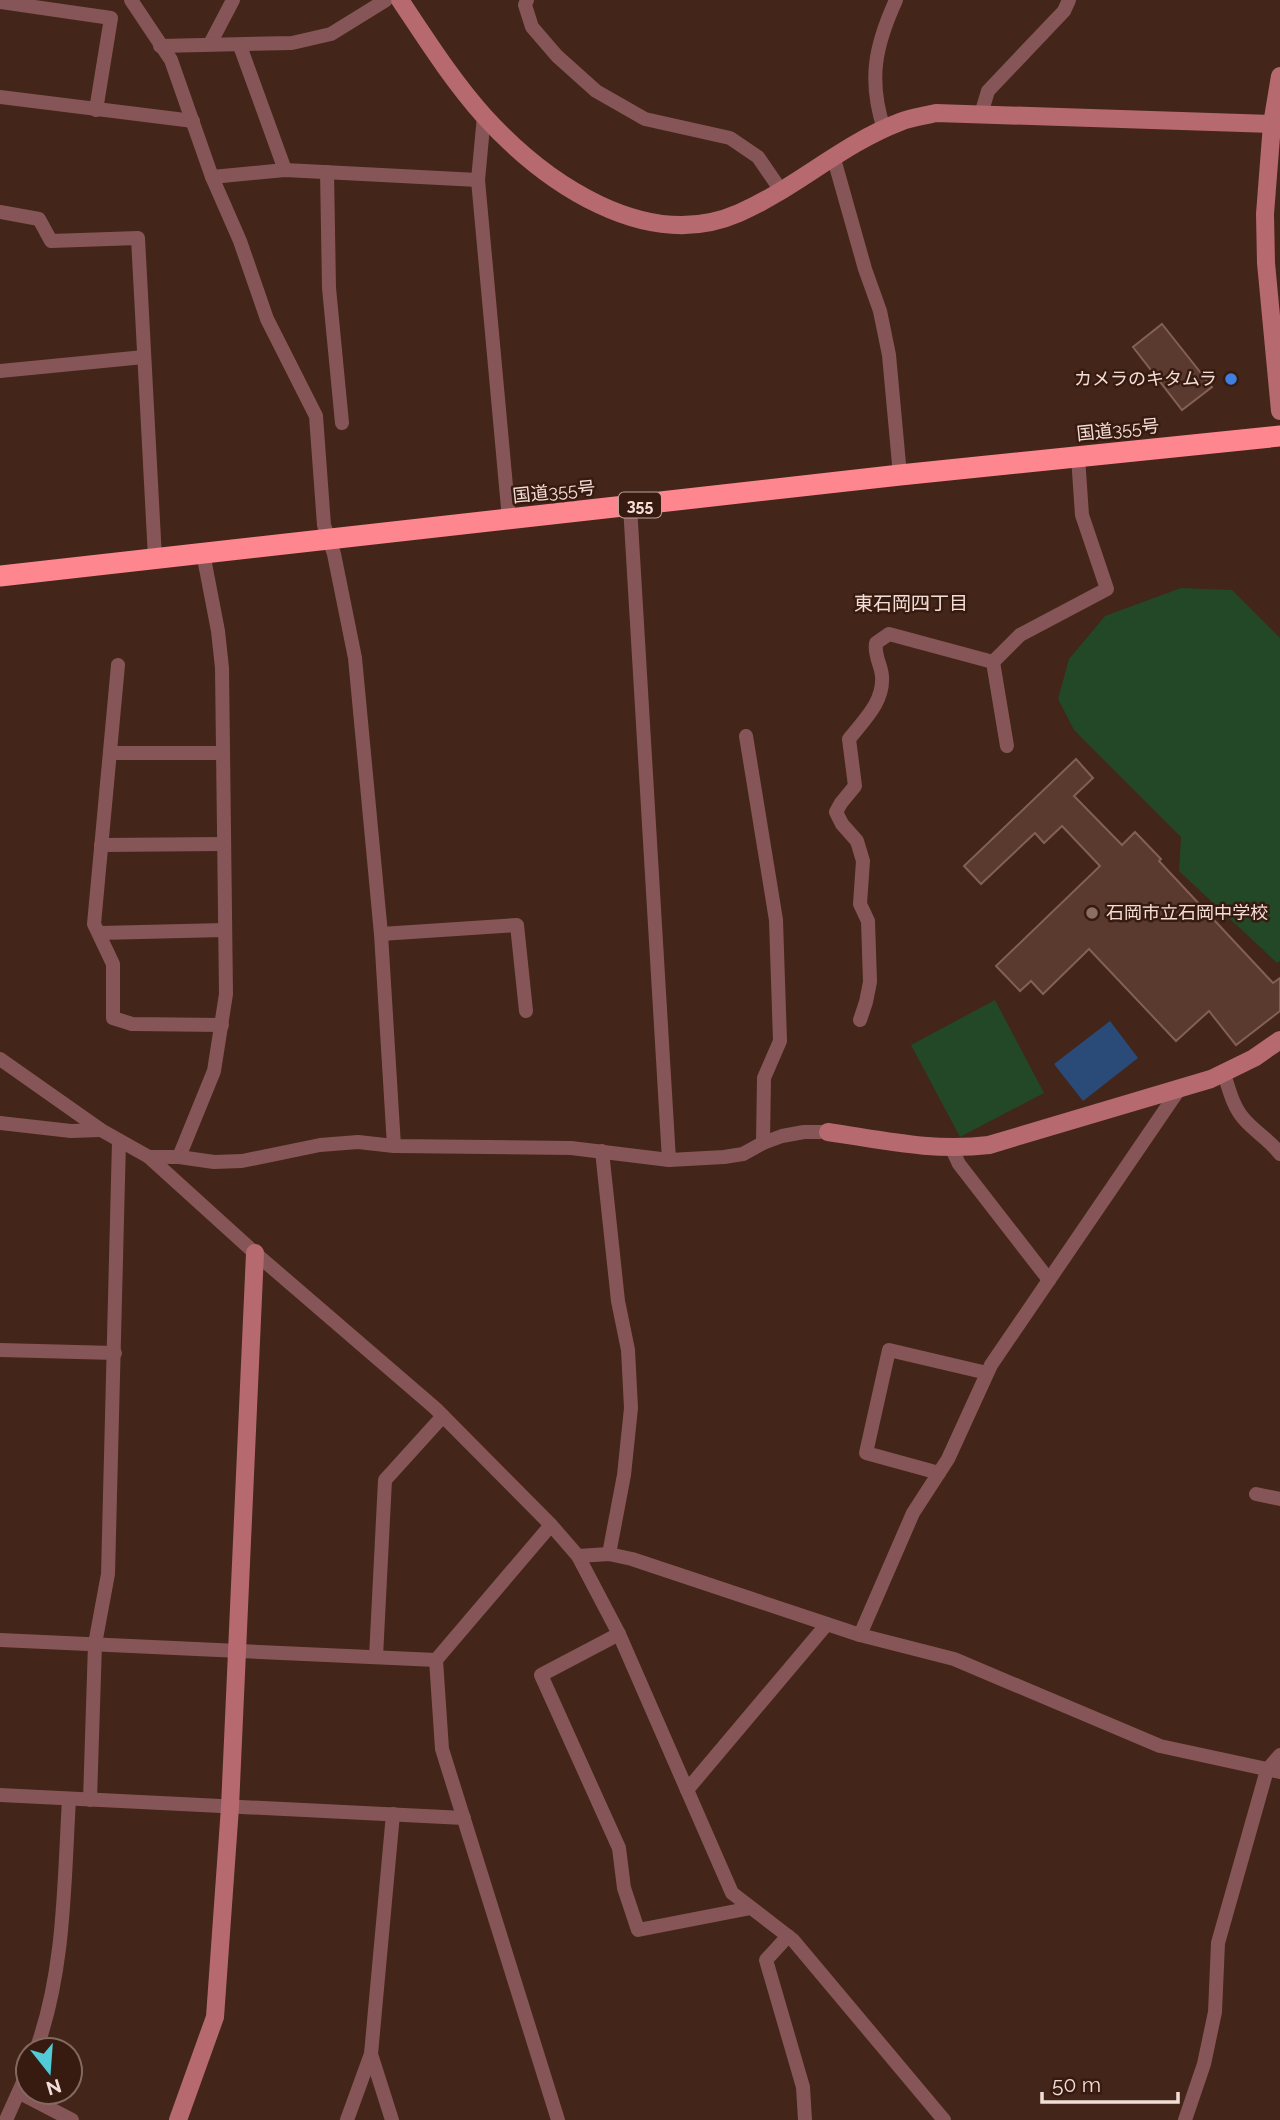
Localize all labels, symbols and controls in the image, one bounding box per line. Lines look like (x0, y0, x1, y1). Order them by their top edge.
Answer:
place label: カメラのキタムラ (1074, 368, 1217, 389)
marker: カメラのキタムラ (1223, 371, 1239, 387)
street label: 国道355号 (1075, 415, 1160, 444)
street label: 国道355号 (511, 477, 596, 506)
road number: 355 (619, 492, 661, 518)
district label: 東石岡四丁目 (854, 592, 968, 614)
place label: 石岡市立石岡中学校 (1106, 902, 1268, 923)
marker: 石岡市立石岡中学校 (1084, 905, 1100, 921)
north arrow (14, 2036, 84, 2106)
scale bar (1042, 2060, 1178, 2104)
text: 50 m (1052, 2072, 1101, 2097)
text: N (44, 2075, 64, 2100)

